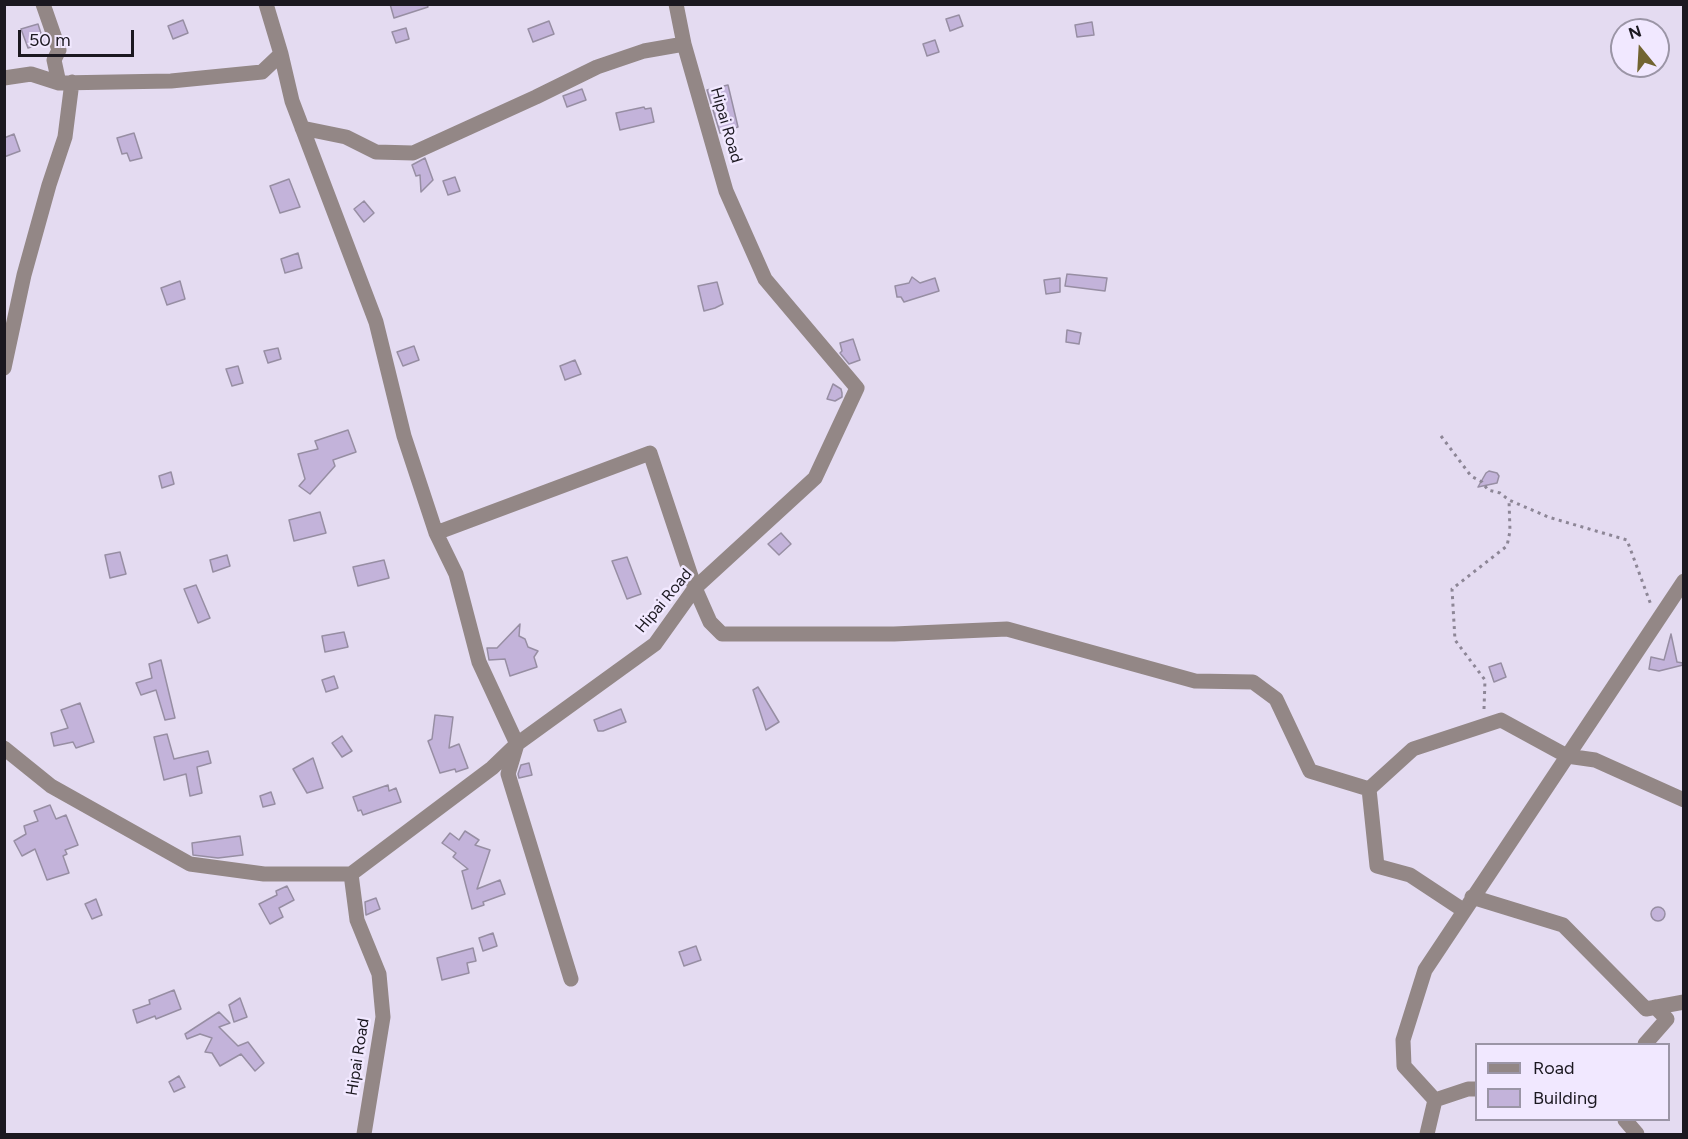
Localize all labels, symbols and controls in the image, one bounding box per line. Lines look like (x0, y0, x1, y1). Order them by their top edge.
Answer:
scale bar (21, 18, 136, 56)
north arrow (1610, 18, 1670, 78)
text: N (1626, 21, 1644, 43)
text: 50 m (29, 29, 71, 51)
street label: Hipai Road (706, 85, 746, 165)
street label: Hipai Road (632, 565, 696, 637)
street label: Hipai Road (342, 1017, 374, 1097)
legend (1475, 1043, 1670, 1121)
text: Road (1533, 1057, 1574, 1079)
text: Building (1533, 1087, 1598, 1109)

